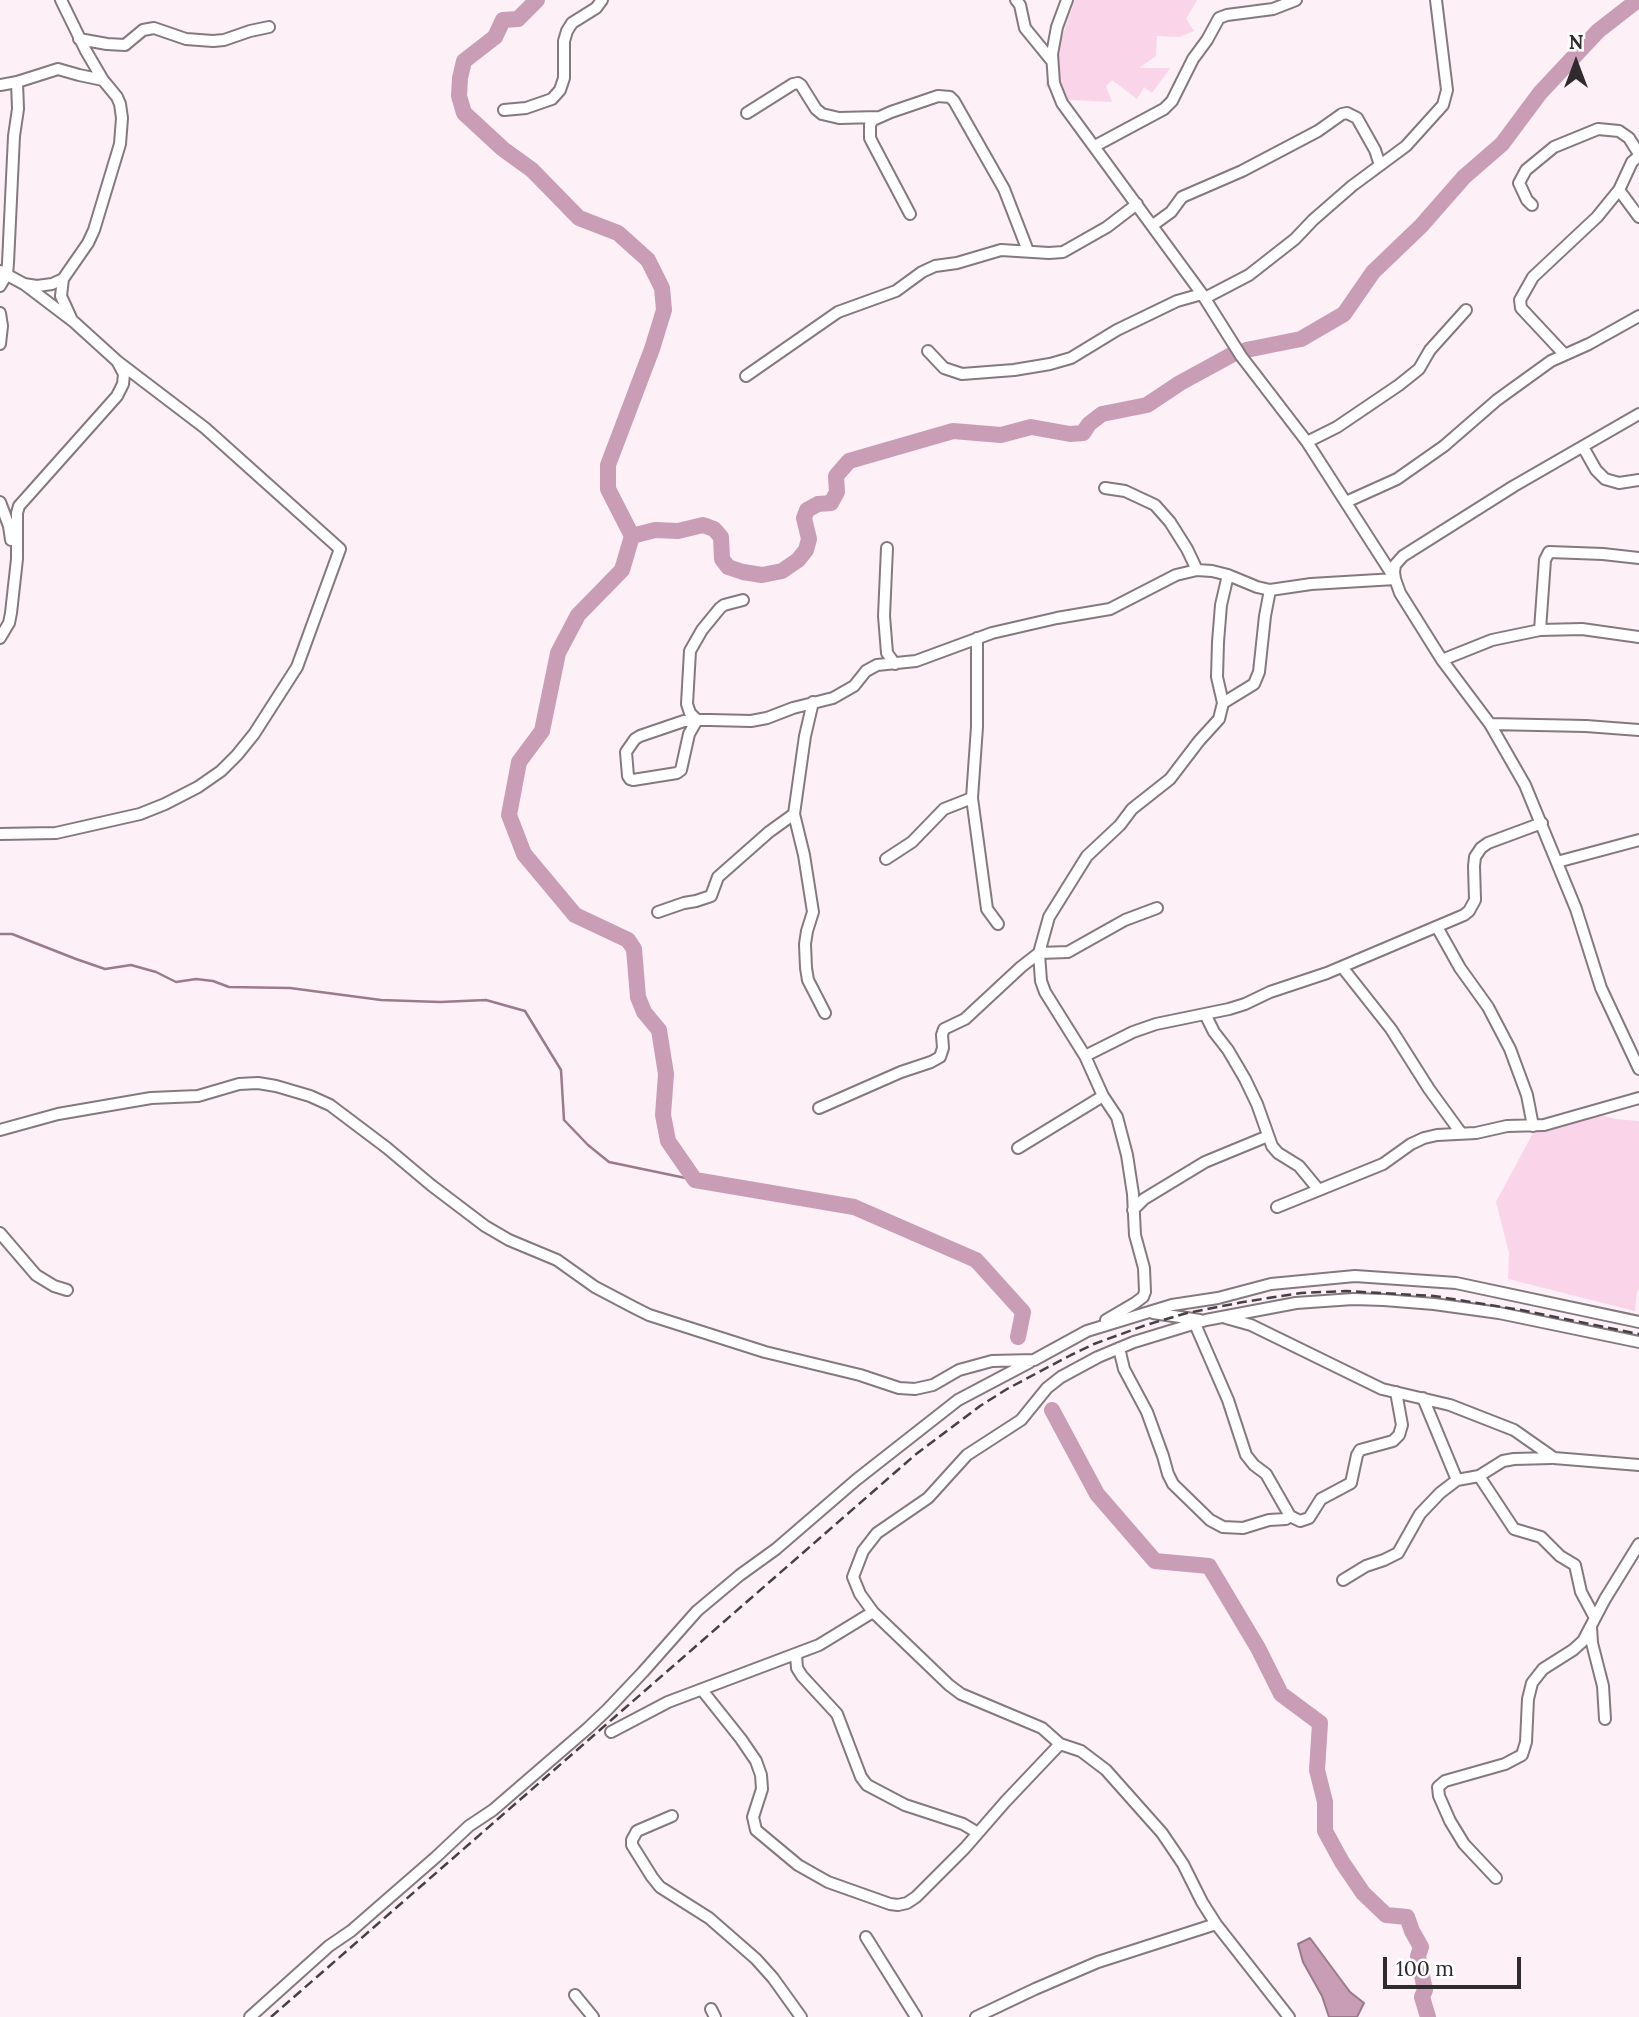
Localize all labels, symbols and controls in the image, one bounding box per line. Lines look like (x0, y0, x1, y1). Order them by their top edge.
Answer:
north arrow (1541, 28, 1611, 98)
text: N (1569, 30, 1583, 54)
scale bar (1387, 1944, 1525, 1988)
text: 100 m (1396, 1955, 1454, 1982)

